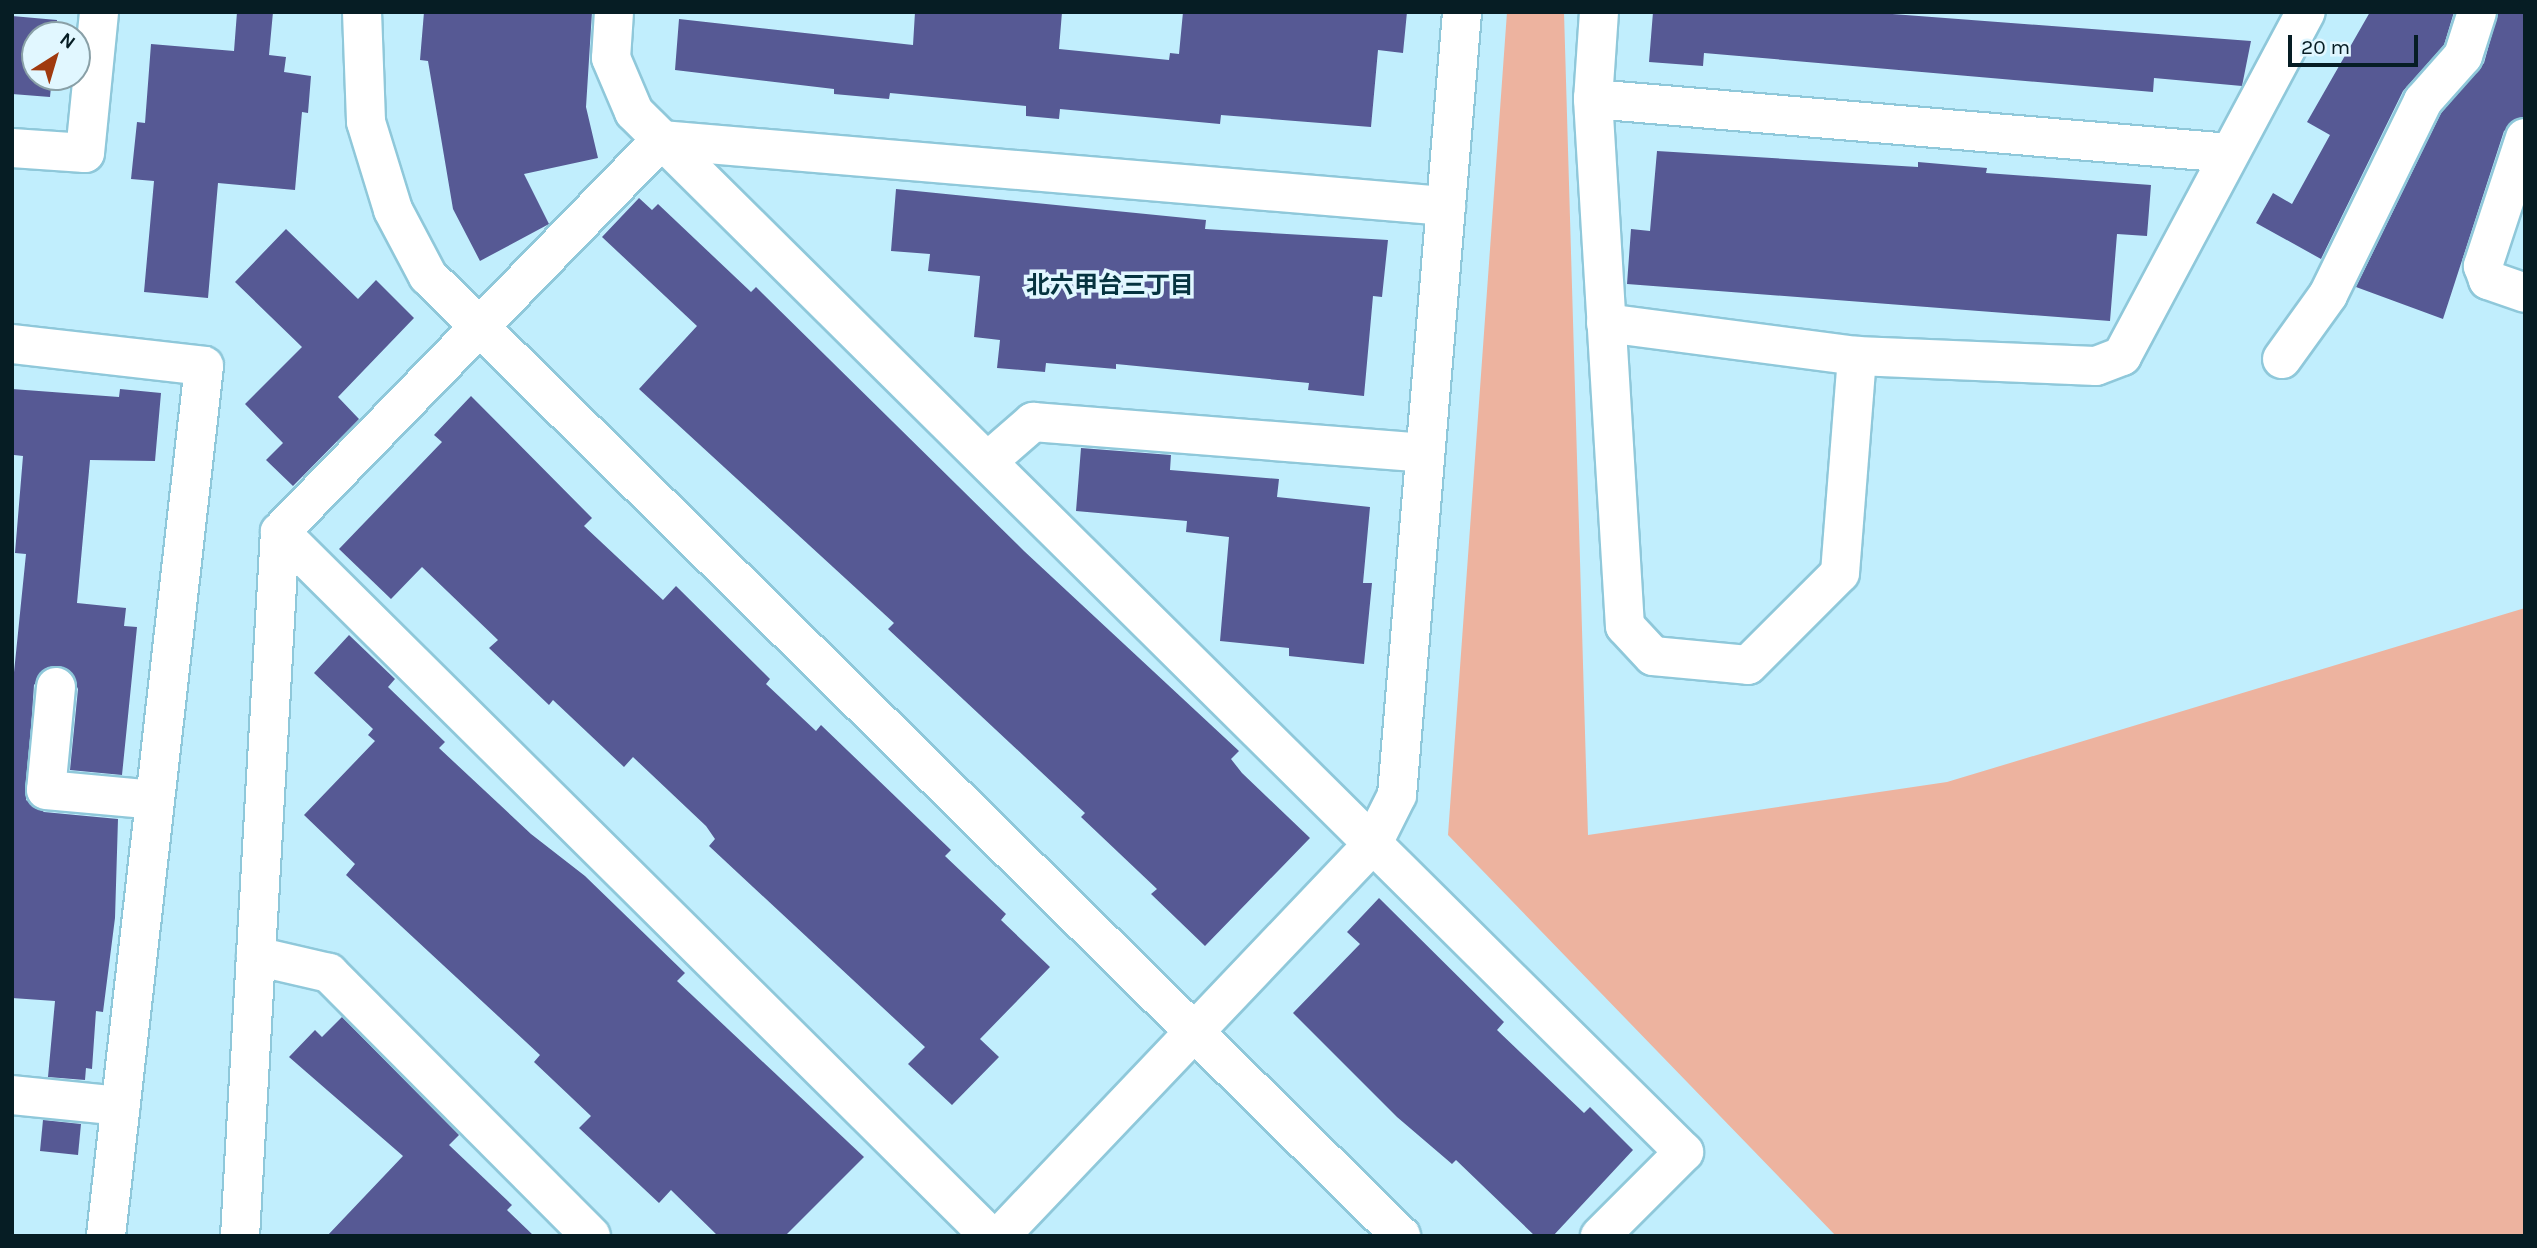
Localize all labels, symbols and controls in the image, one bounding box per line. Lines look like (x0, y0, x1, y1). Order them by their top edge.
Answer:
north arrow (21, 21, 91, 91)
scale bar (2292, 21, 2422, 65)
text: N (55, 28, 79, 54)
text: 20 m (2301, 35, 2350, 59)
district label: 北六甲台三丁目 (1026, 272, 1194, 300)

